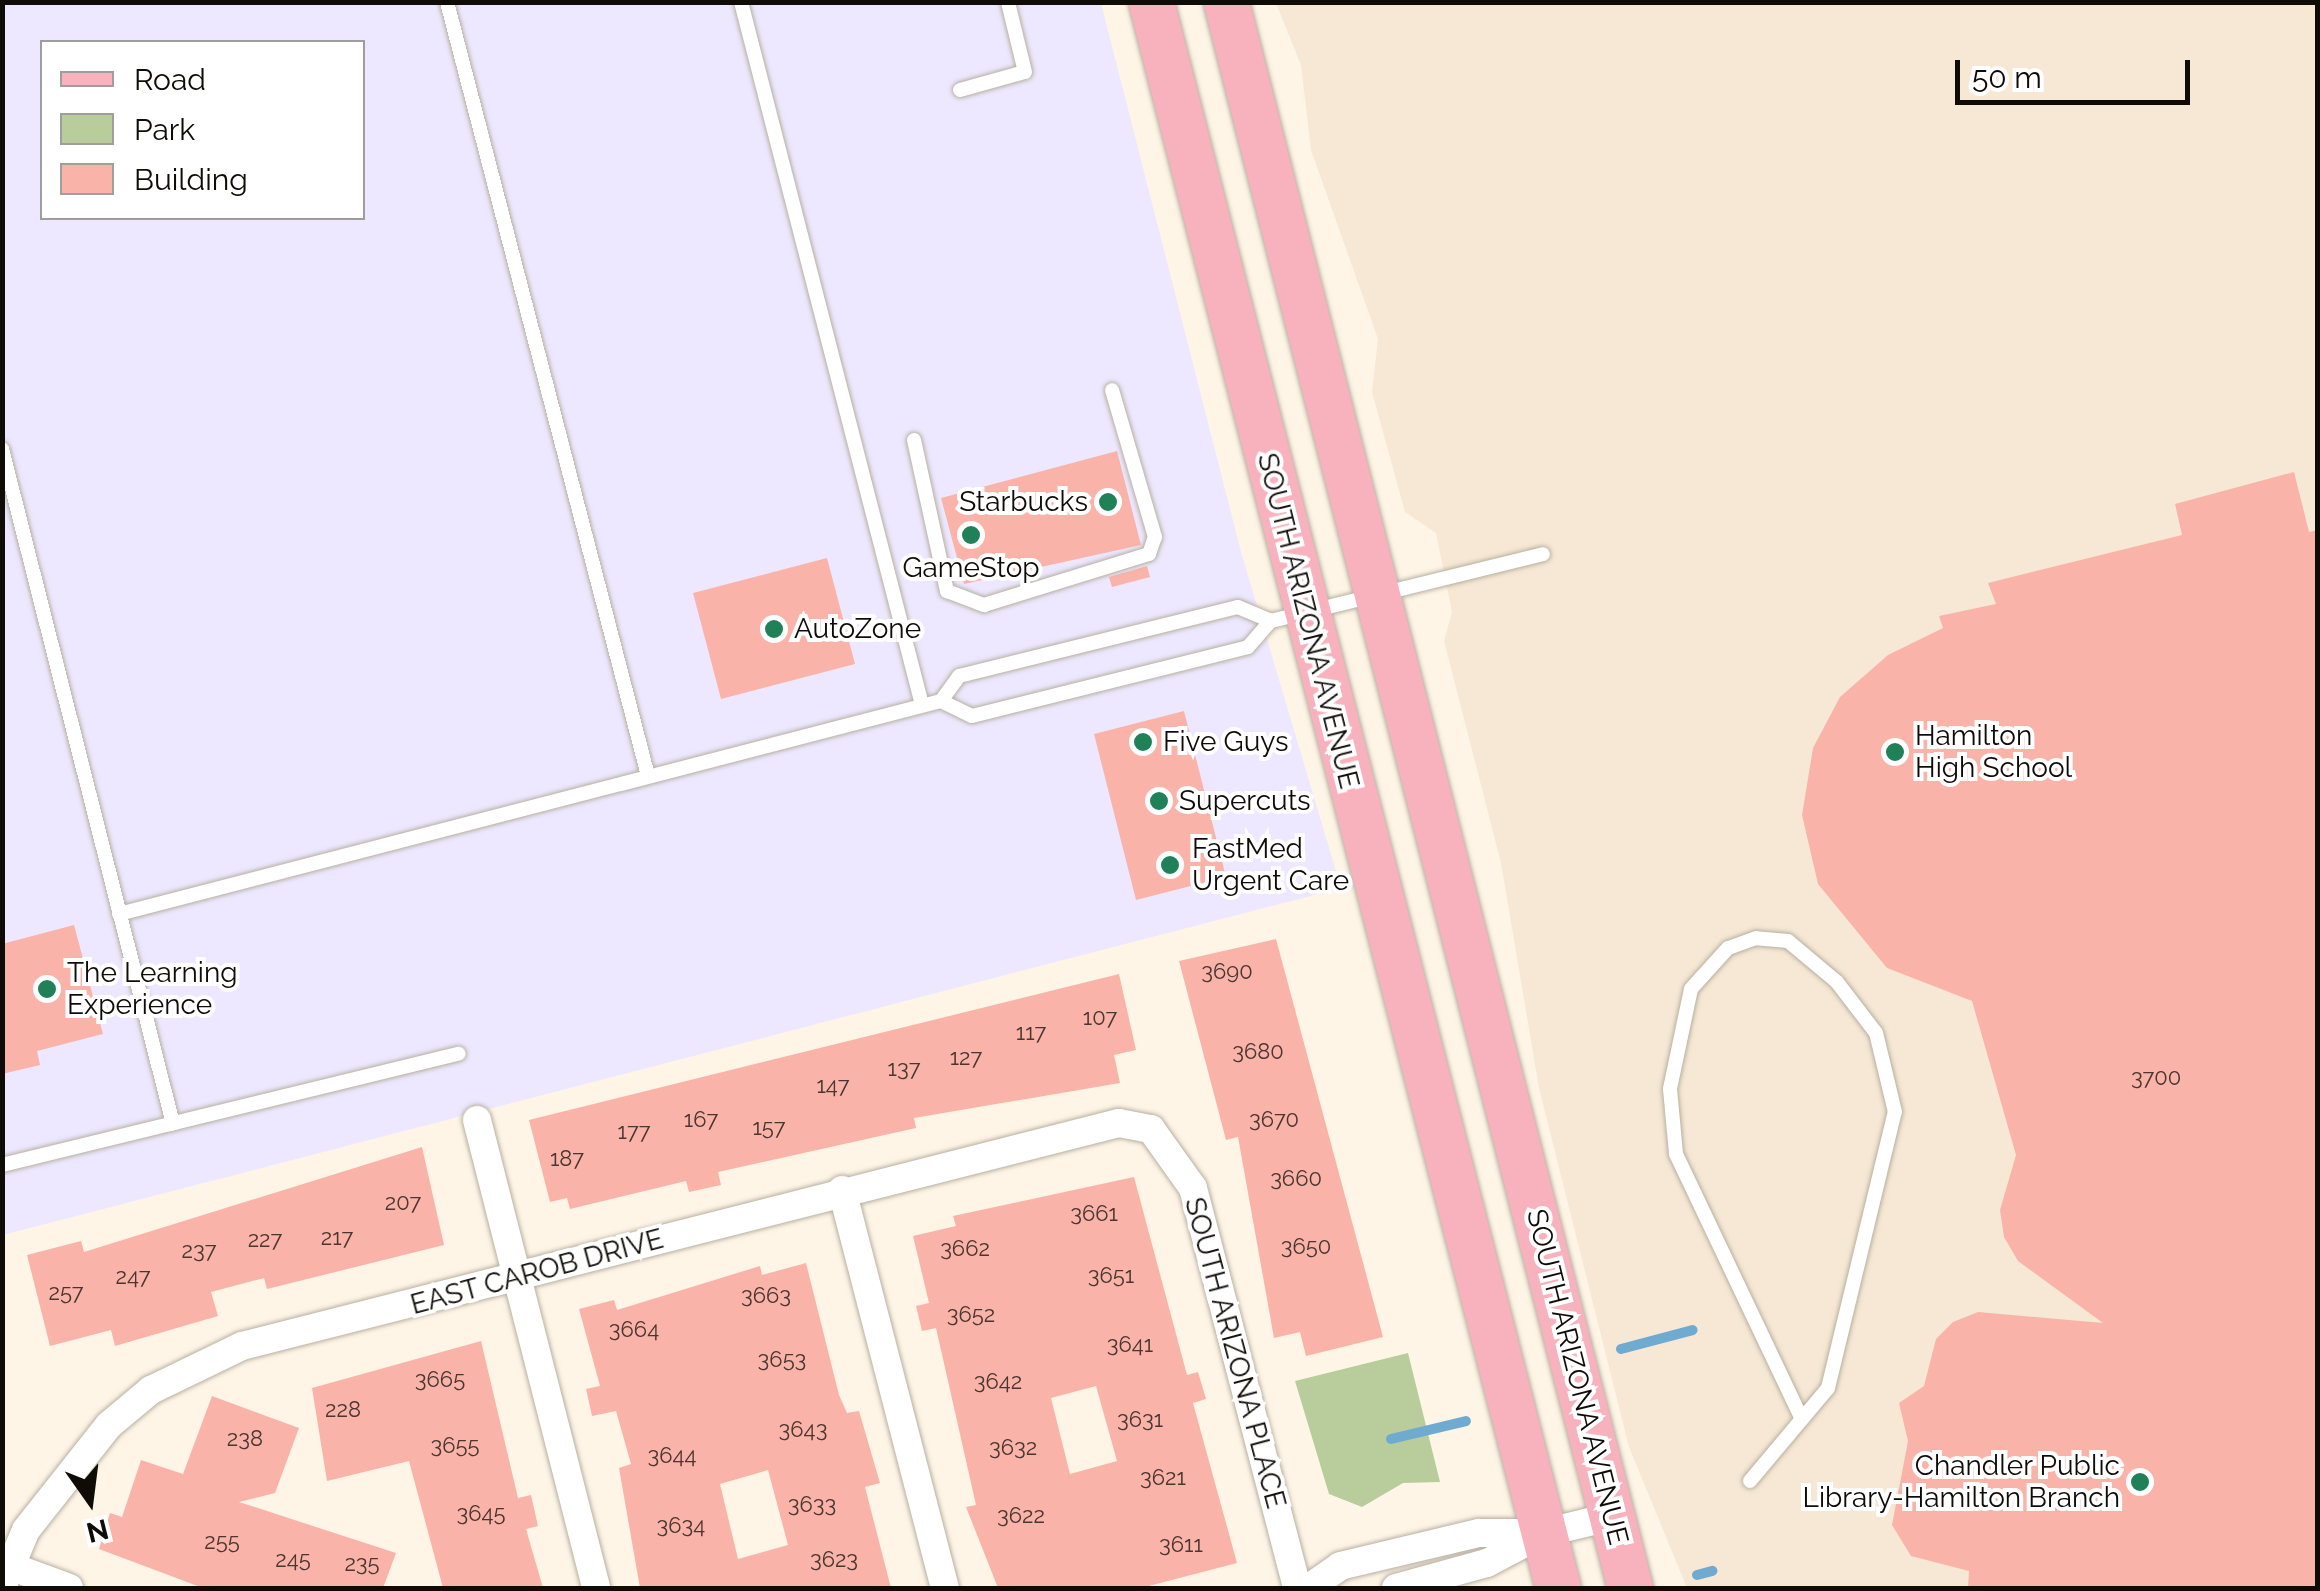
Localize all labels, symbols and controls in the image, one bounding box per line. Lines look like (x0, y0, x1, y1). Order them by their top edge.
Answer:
legend (40, 40, 365, 220)
scale bar (1960, 40, 2195, 102)
text: 50 m (1972, 60, 2042, 95)
text: Road (134, 62, 206, 97)
text: Park (134, 112, 195, 147)
text: Building (134, 162, 248, 197)
street label: SOUTH ARIZONA AVENUE (1250, 448, 1366, 794)
place label: Starbucks (959, 485, 1088, 519)
marker: Starbucks (1097, 491, 1119, 513)
marker: GameStop (960, 524, 982, 546)
place label: GameStop (902, 551, 1040, 585)
place label: AutoZone (794, 612, 921, 646)
marker: AutoZone (763, 618, 785, 640)
place label: Hamilton High School (1915, 719, 2072, 785)
place label: Five Guys (1163, 725, 1289, 759)
marker: Five Guys (1132, 731, 1154, 753)
marker: Hamilton High School (1884, 741, 1906, 763)
place label: Supercuts (1179, 784, 1311, 818)
marker: Supercuts (1148, 790, 1170, 812)
place label: FastMed Urgent Care (1192, 832, 1349, 898)
marker: FastMed Urgent Care (1157, 852, 1183, 878)
place label: The Learning Experience (67, 956, 238, 1022)
house number: 3690 (1201, 959, 1253, 985)
marker: The Learning Experience (36, 978, 58, 1000)
house number: 107 (1083, 1005, 1117, 1031)
house number: 117 (1016, 1020, 1046, 1046)
house number: 3680 (1232, 1039, 1284, 1065)
house number: 127 (950, 1045, 982, 1071)
house number: 137 (888, 1056, 920, 1082)
house number: 3700 (2131, 1065, 2181, 1091)
house number: 147 (816, 1073, 850, 1099)
house number: 167 (684, 1107, 718, 1133)
house number: 3670 (1249, 1107, 1299, 1133)
house number: 157 (752, 1115, 786, 1141)
house number: 177 (618, 1119, 650, 1145)
house number: 187 (550, 1146, 584, 1172)
house number: 3660 (1270, 1166, 1322, 1192)
house number: 207 (385, 1190, 421, 1216)
street label: SOUTH ARIZONA PLACE (1177, 1193, 1293, 1513)
house number: 3661 (1070, 1201, 1118, 1227)
street label: SOUTH ARIZONA AVENUE (1519, 1204, 1635, 1550)
street label: EAST CAROB DRIVE (407, 1222, 667, 1322)
house number: 217 (321, 1225, 353, 1251)
house number: 227 (248, 1227, 282, 1253)
house number: 3650 (1281, 1234, 1331, 1260)
house number: 3662 (940, 1236, 990, 1262)
house number: 237 (182, 1238, 216, 1264)
house number: 3651 (1088, 1263, 1134, 1289)
house number: 247 (115, 1264, 151, 1290)
house number: 257 (48, 1280, 84, 1306)
house number: 3663 (741, 1283, 791, 1309)
house number: 3652 (947, 1302, 995, 1328)
house number: 3664 (609, 1317, 659, 1343)
house number: 3641 (1107, 1332, 1153, 1358)
house number: 3653 (758, 1347, 806, 1373)
house number: 3665 (415, 1367, 465, 1393)
house number: 3642 (974, 1369, 1022, 1395)
house number: 228 (325, 1397, 361, 1423)
house number: 3631 (1117, 1407, 1163, 1433)
house number: 3643 (779, 1417, 827, 1443)
house number: 238 (227, 1426, 263, 1452)
house number: 3655 (431, 1433, 479, 1459)
house number: 3632 (989, 1435, 1037, 1461)
house number: 3644 (647, 1443, 697, 1469)
place label: Chandler Public Library-Hamilton Branch (1803, 1449, 2120, 1515)
north arrow (40, 1451, 140, 1551)
house number: 3621 (1140, 1465, 1186, 1491)
marker: Chandler Public Library-Hamilton Branch (2129, 1471, 2151, 1493)
house number: 3633 (788, 1492, 836, 1518)
house number: 3645 (456, 1501, 506, 1527)
house number: 3622 (997, 1503, 1045, 1529)
text: N (83, 1512, 112, 1549)
house number: 3634 (657, 1513, 705, 1539)
house number: 255 (204, 1529, 240, 1555)
house number: 3611 (1159, 1532, 1203, 1558)
house number: 245 (275, 1547, 311, 1573)
house number: 3623 (810, 1547, 858, 1573)
house number: 235 (344, 1551, 380, 1577)

